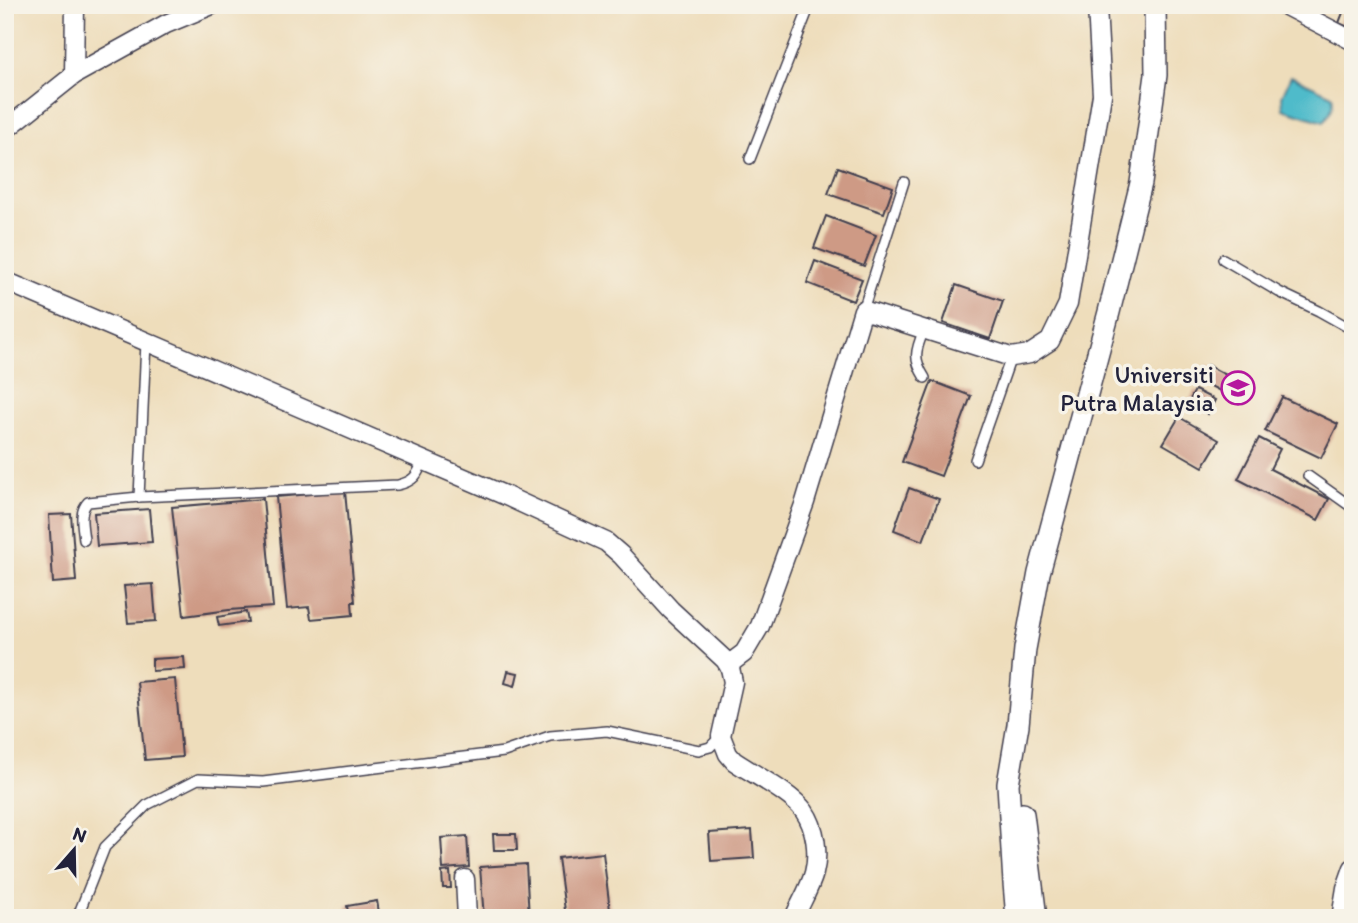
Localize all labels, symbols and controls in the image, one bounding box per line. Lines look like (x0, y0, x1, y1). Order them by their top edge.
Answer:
place label: Universiti Putra Malaysia (1060, 360, 1215, 417)
school or university icon: Universiti Putra Malaysia (1219, 369, 1257, 407)
north arrow (38, 814, 108, 884)
text: N (70, 821, 90, 847)

